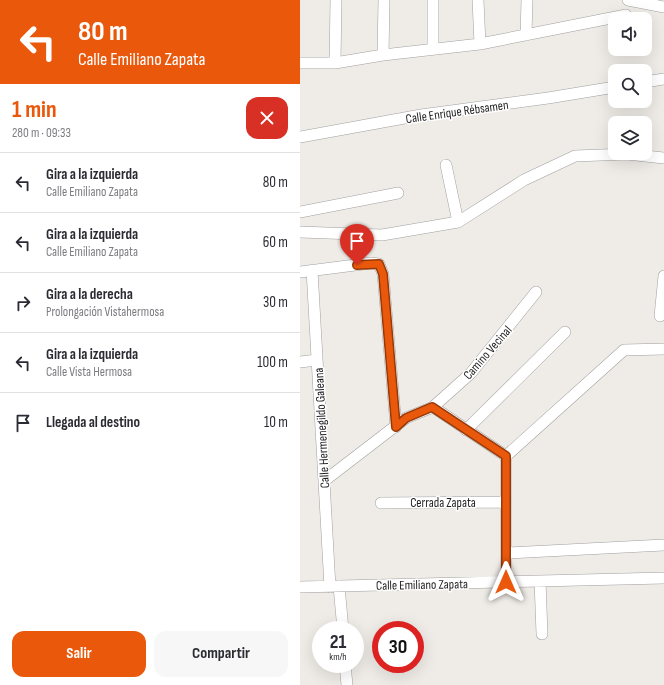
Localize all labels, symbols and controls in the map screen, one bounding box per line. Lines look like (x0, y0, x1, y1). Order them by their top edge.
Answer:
map controls (608, 12, 652, 160)
button: sound (608, 12, 652, 56)
text: 80 m (78, 15, 127, 48)
icon: left (12, 16, 64, 68)
text: Calle Emiliano Zapata (78, 49, 205, 70)
button: search (608, 64, 652, 108)
text: 1 min (12, 95, 57, 124)
button: close (246, 97, 288, 139)
street label: Calle Enrique Rébsamen (405, 97, 510, 127)
button: layers (608, 116, 652, 160)
text: 280 m · 09:33 (12, 125, 71, 141)
text: Gira a la izquierda (46, 165, 138, 184)
icon: left (12, 172, 34, 194)
text: 80 m (263, 173, 288, 192)
text: Calle Emiliano Zapata (46, 184, 138, 200)
pin (340, 224, 374, 265)
text: Gira a la izquierda (46, 225, 138, 244)
icon: arrive (346, 230, 368, 252)
icon: left (12, 232, 34, 254)
text: 60 m (263, 233, 288, 252)
text: Calle Emiliano Zapata (46, 244, 138, 260)
text: Gira a la derecha (46, 285, 133, 304)
icon: right (12, 292, 34, 314)
text: 30 m (263, 293, 288, 312)
text: Prolongación Vistahermosa (46, 304, 164, 320)
street label: Camino Vecinal (460, 322, 515, 383)
text: Gira a la izquierda (46, 345, 138, 364)
icon: left (12, 352, 34, 374)
text: 100 m (257, 353, 288, 372)
text: Calle Vista Hermosa (46, 364, 132, 380)
street label: Calle Hermenegildo Galeana (311, 367, 333, 489)
icon: arrive (12, 412, 34, 434)
text: Llegada al destino (46, 413, 140, 432)
text: 10 m (264, 413, 288, 432)
street label: Cerrada Zapata (410, 495, 476, 511)
position arrow (485, 561, 527, 603)
street label: Calle Emiliano Zapata (376, 576, 468, 594)
speed limit sign: 30 (372, 621, 424, 673)
text: 21 (330, 630, 346, 654)
button: Salir (12, 631, 146, 677)
button: Compartir (154, 631, 288, 677)
text: km/h (329, 651, 347, 663)

